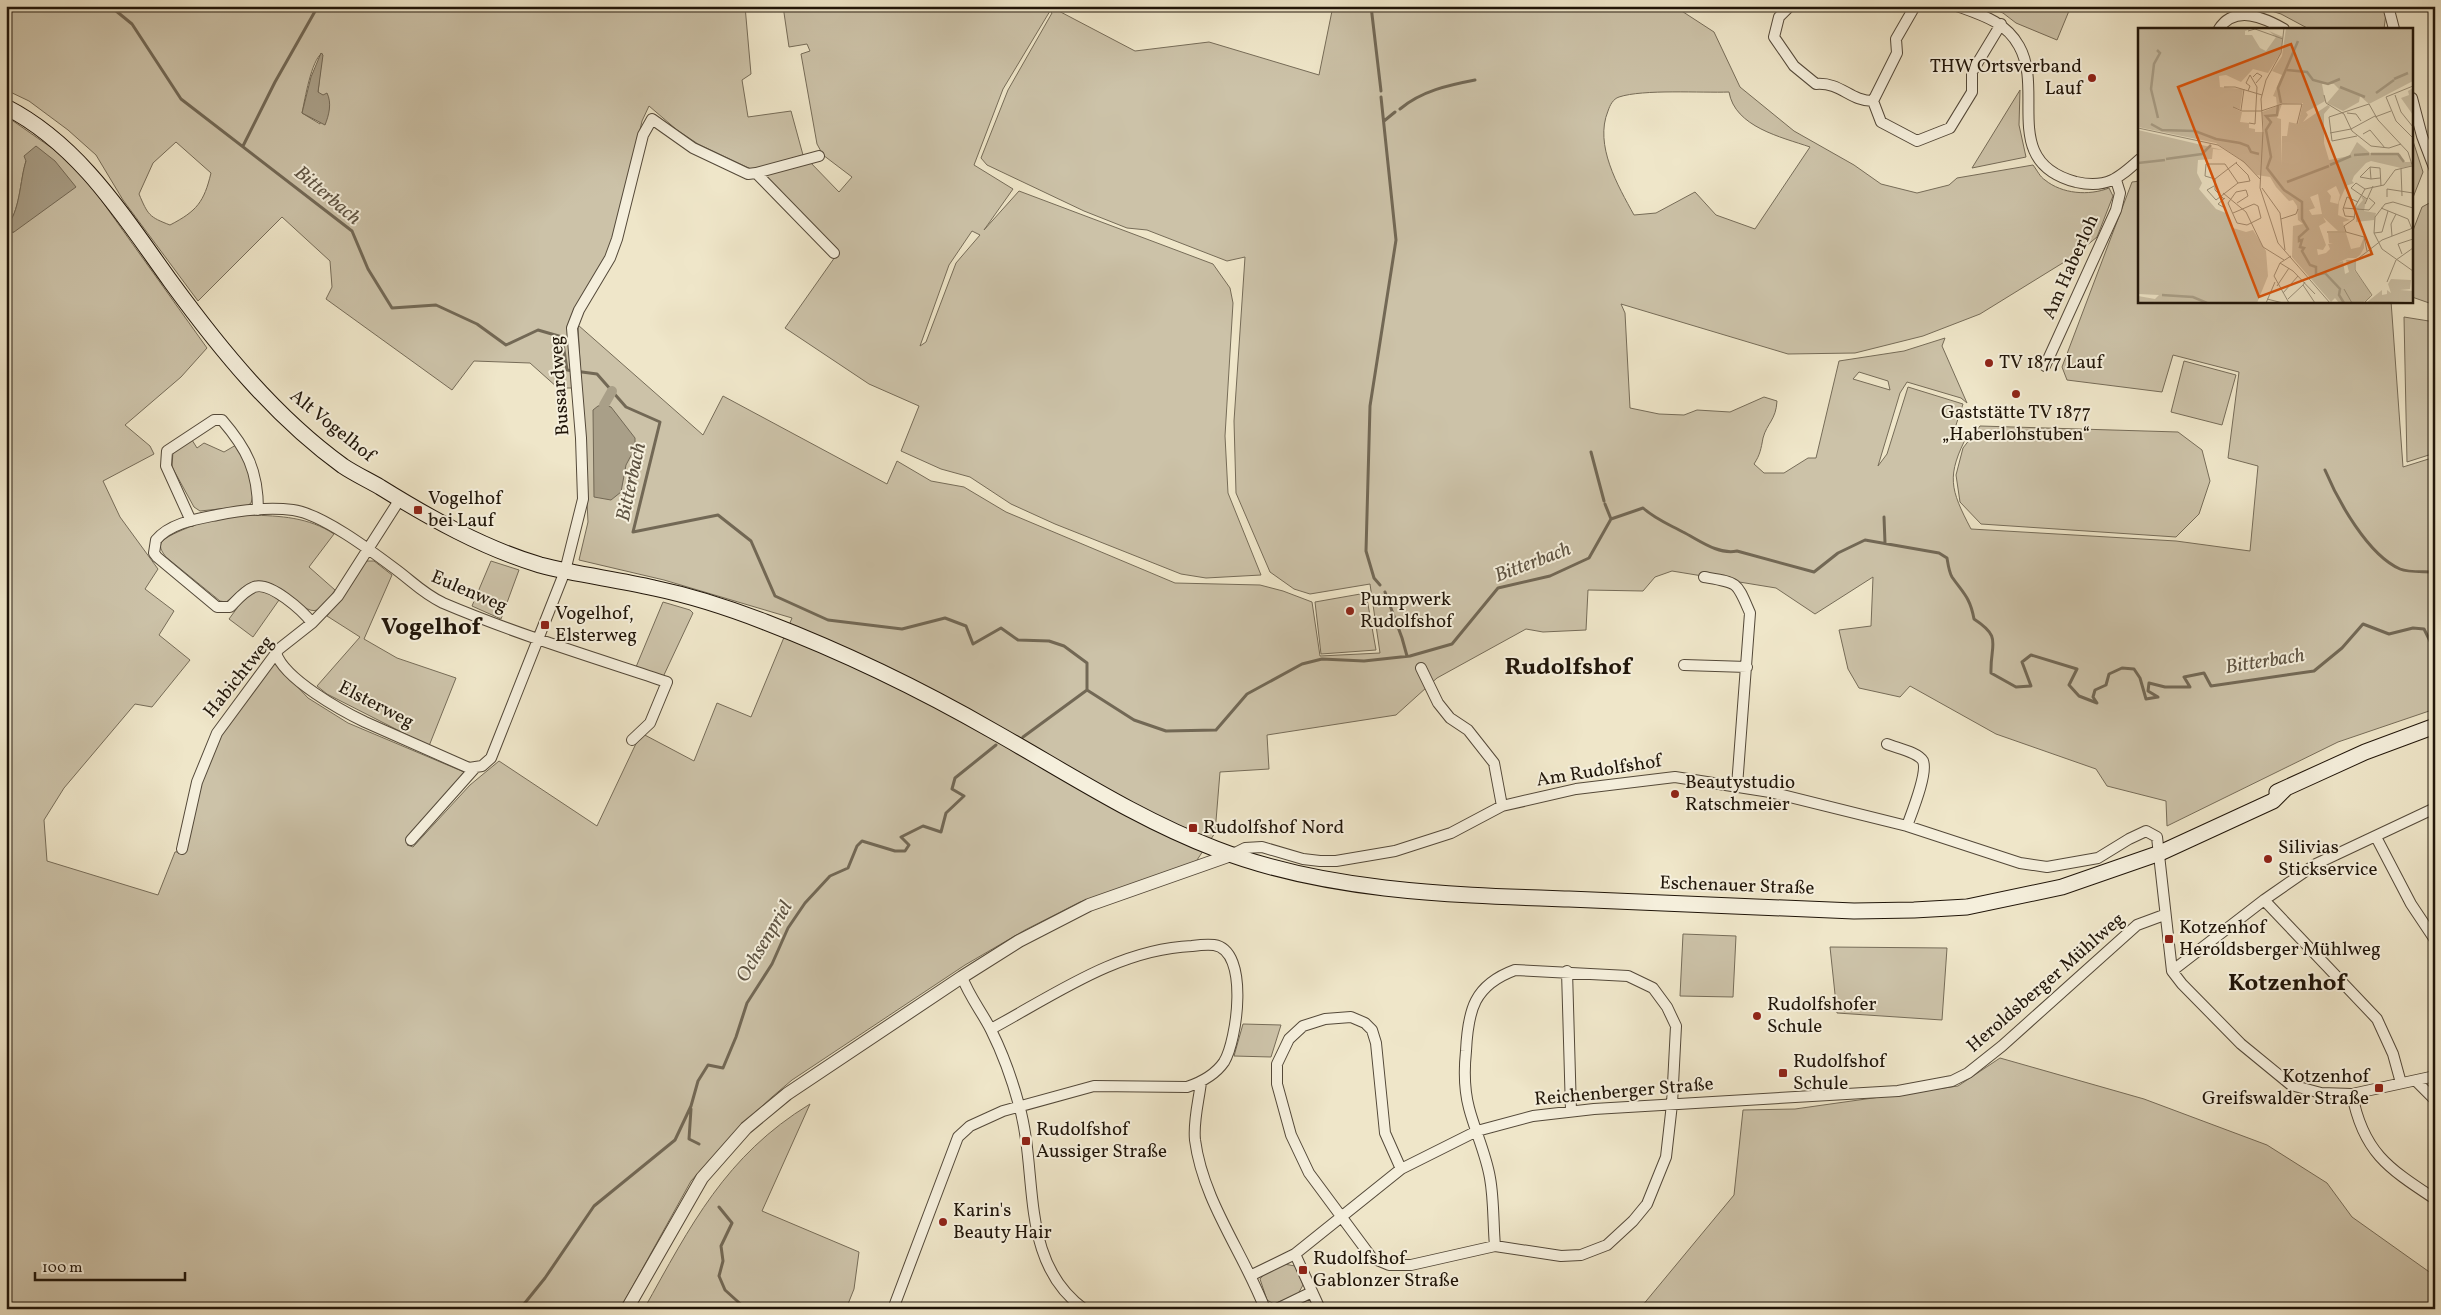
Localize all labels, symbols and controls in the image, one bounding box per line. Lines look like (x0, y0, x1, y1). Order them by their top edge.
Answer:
inset map (2138, 28, 2414, 302)
place label: THW Ortsverband Lauf (1930, 54, 2083, 102)
marker: THW Ortsverband Lauf (2086, 72, 2098, 84)
water label: Bitterbach (287, 160, 367, 232)
street label: Am Haberloh (2036, 211, 2106, 323)
street label: Bussardweg (544, 335, 576, 437)
place label: TV 1877 Lauf (1999, 350, 2104, 376)
marker: TV 1877 Lauf (1983, 357, 1995, 369)
street label: Alt Vogelhof (284, 384, 381, 469)
marker: Gaststätte TV 1877 „Haberlohstuben“ (2010, 388, 2022, 400)
place label: Gaststätte TV 1877 „Haberlohstuben“ (1941, 400, 2091, 448)
water label: Bitterbach (610, 440, 654, 524)
place label: Vogelhof bei Lauf (428, 486, 503, 534)
marker: Vogelhof bei Lauf (412, 504, 424, 516)
water label: Bitterbach (1491, 536, 1575, 590)
street label: Eulenweg (427, 564, 511, 620)
place label: Pumpwerk Rudolfshof (1360, 587, 1454, 635)
place label: Vogelhof, Elsterweg (555, 601, 637, 649)
marker: Pumpwerk Rudolfshof (1344, 605, 1356, 617)
district label: Vogelhof (381, 611, 484, 645)
marker: Vogelhof, Elsterweg (539, 619, 551, 631)
street label: Habichtweg (198, 630, 280, 724)
water label: Bitterbach (2223, 642, 2307, 682)
district label: Rudolfshof (1505, 651, 1634, 685)
street label: Elsterweg (334, 675, 418, 735)
street label: Am Rudolfshof (1534, 748, 1665, 794)
place label: Beautystudio Ratschmeier (1685, 770, 1795, 818)
marker: Beautystudio Ratschmeier (1669, 788, 1681, 800)
place label: Rudolfshof Nord (1203, 815, 1344, 841)
marker: Rudolfshof Nord (1187, 822, 1199, 834)
place label: Silivias Stickservice (2278, 835, 2378, 883)
marker: Silivias Stickservice (2262, 853, 2274, 865)
street label: Eschenauer Straße (1659, 870, 1815, 902)
water label: Ochsenpriel (730, 896, 800, 988)
street label: Heroldsberger Mühlweg (1961, 907, 2131, 1059)
place label: Kotzenhof Heroldsberger Mühlweg (2179, 915, 2381, 963)
marker: Kotzenhof Heroldsberger Mühlweg (2163, 933, 2175, 945)
district label: Kotzenhof (2228, 967, 2349, 1001)
place label: Rudolfshofer Schule (1767, 992, 1877, 1040)
marker: Rudolfshofer Schule (1751, 1010, 1763, 1022)
place label: Rudolfshof Schule (1793, 1049, 1887, 1097)
place label: Kotzenhof Greifswalder Straße (2202, 1064, 2370, 1112)
marker: Rudolfshof Schule (1777, 1067, 1789, 1079)
street label: Reichenberger Straße (1533, 1071, 1715, 1113)
marker: Kotzenhof Greifswalder Straße (2373, 1082, 2385, 1094)
place label: Rudolfshof Aussiger Straße (1036, 1117, 1167, 1165)
marker: Rudolfshof Aussiger Straße (1020, 1135, 1032, 1147)
place label: Karin's Beauty Hair (953, 1198, 1052, 1246)
marker: Karin's Beauty Hair (937, 1216, 949, 1228)
place label: Rudolfshof Gablonzer Straße (1313, 1246, 1459, 1294)
scale bar (35, 1250, 185, 1282)
text: 100 m (42, 1258, 82, 1279)
marker: Rudolfshof Gablonzer Straße (1297, 1264, 1309, 1276)

